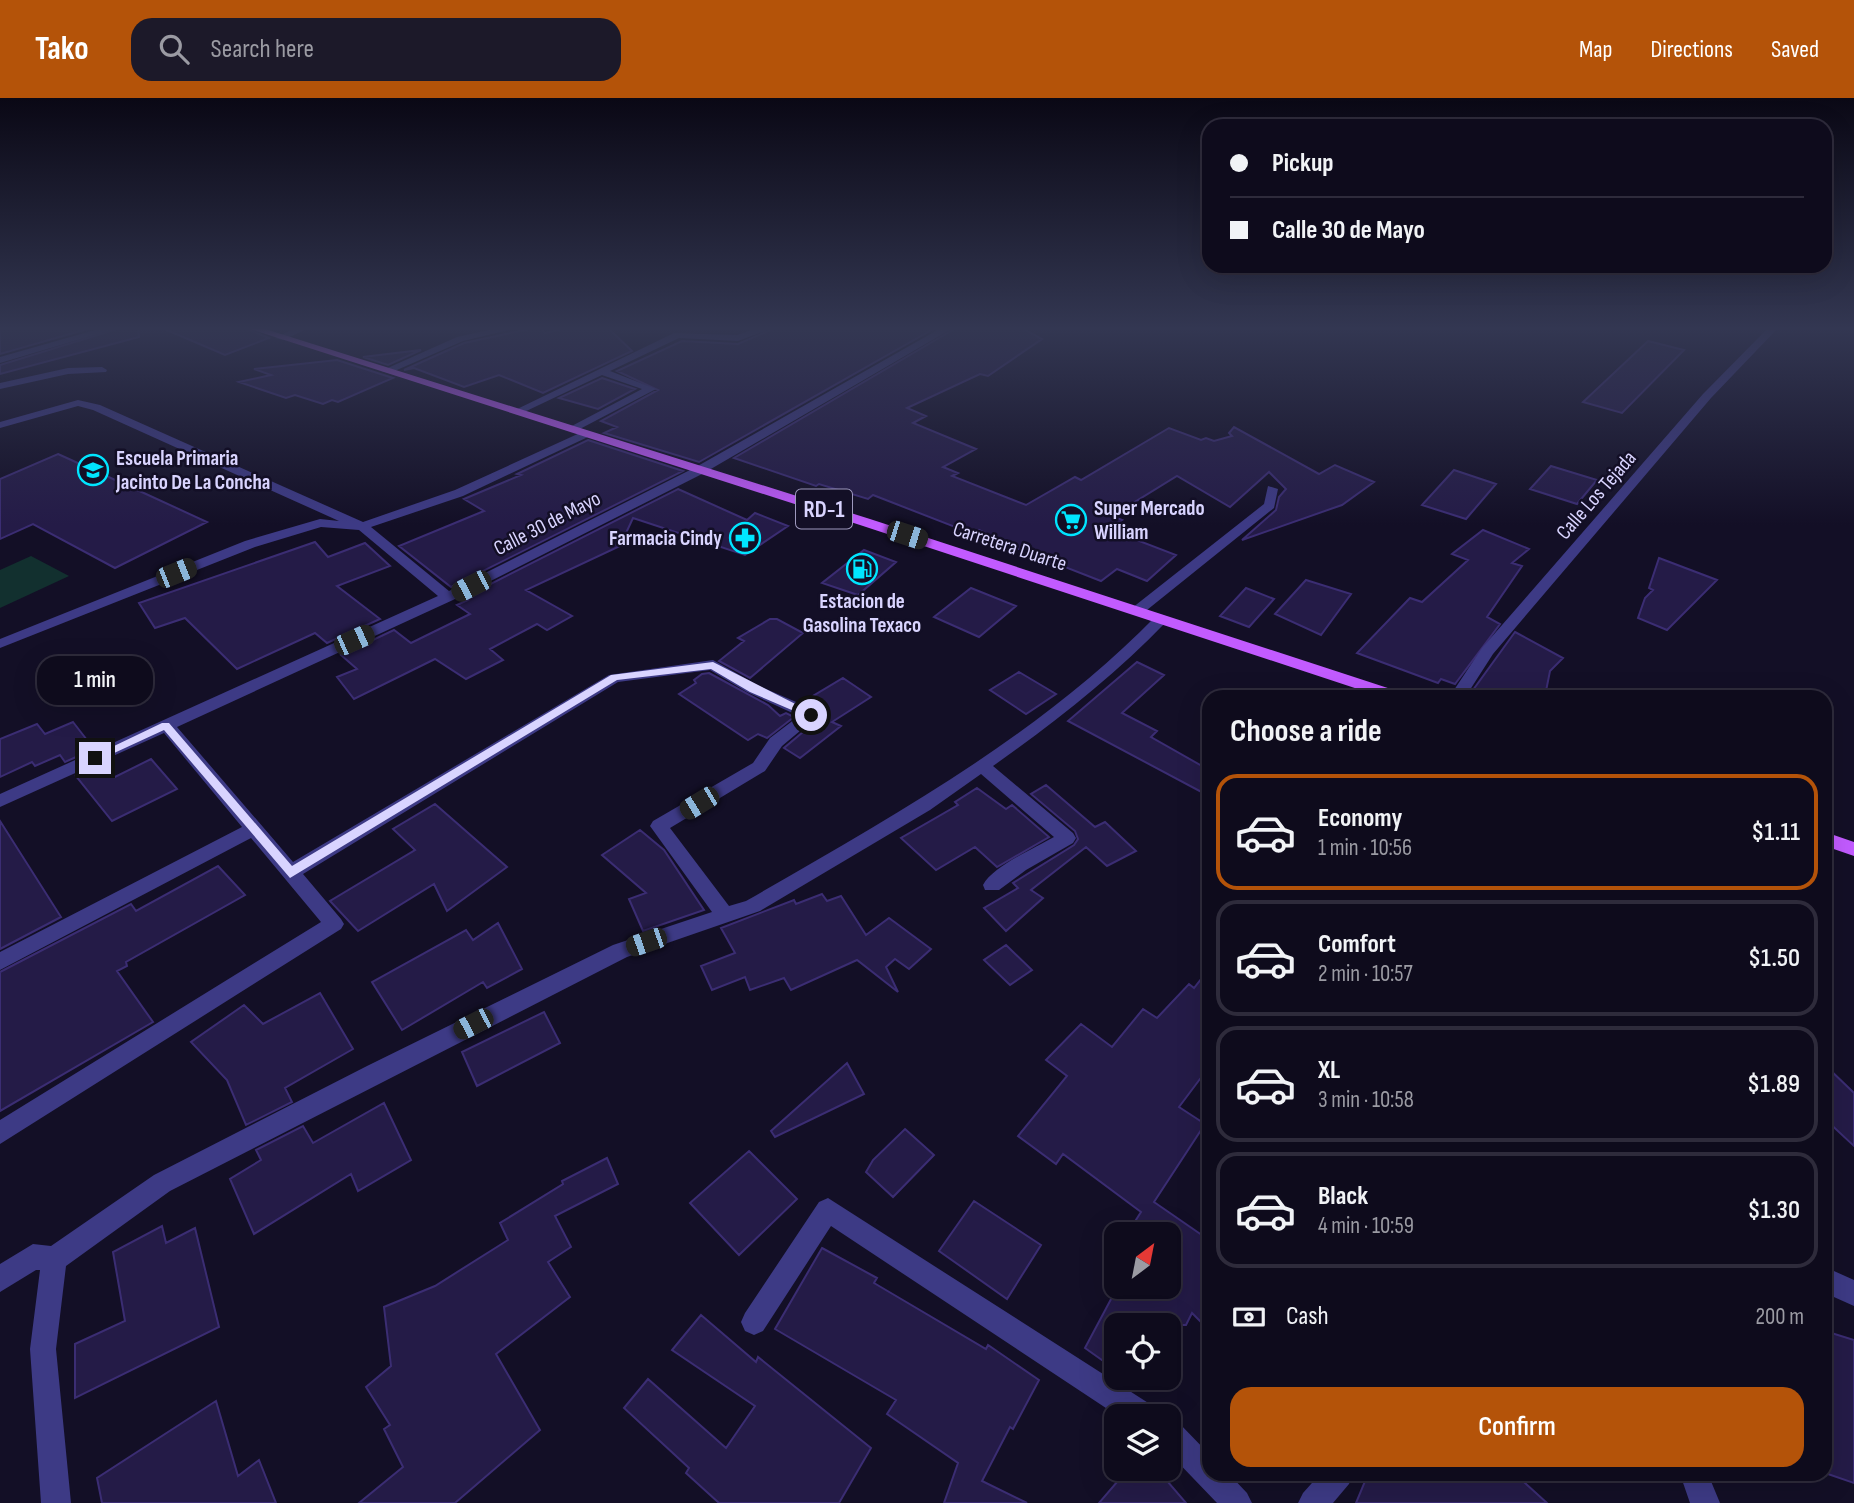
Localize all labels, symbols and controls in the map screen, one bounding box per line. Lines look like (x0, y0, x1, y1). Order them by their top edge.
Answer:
search box (131, 18, 621, 81)
text: Tako (35, 29, 89, 69)
icon: search (155, 30, 193, 68)
text: Search here (211, 34, 314, 65)
text: Map (1579, 35, 1612, 64)
text: Directions (1650, 35, 1733, 64)
text: Saved (1771, 35, 1819, 64)
text: Pickup (1272, 148, 1334, 179)
text: Calle 30 de Mayo (1272, 215, 1425, 246)
place label: Escuela Primaria Jacinto De La Concha (115, 446, 270, 495)
street label: Calle Los Tejada (1551, 446, 1642, 545)
school or university icon: Escuela Primaria Jacinto De La Concha (76, 453, 110, 487)
street label: Calle 30 de Mayo (490, 486, 605, 561)
road number: RD-1 (796, 490, 852, 528)
place label: Super Mercado William (1094, 496, 1205, 545)
supermarket icon: Super Mercado William (1054, 503, 1088, 537)
street label: Carretera Duarte (950, 516, 1070, 577)
car (884, 519, 931, 551)
pharmacy icon: Farmacia Cindy (728, 521, 762, 555)
place label: Farmacia Cindy (609, 526, 722, 551)
fuel station icon: Estacion de Gasolina Texaco (845, 552, 879, 586)
car (153, 555, 200, 591)
car (448, 567, 495, 605)
place label: Estacion de Gasolina Texaco (803, 589, 921, 638)
car (331, 622, 378, 658)
callout: 1 min (37, 656, 153, 706)
text: 1 min (74, 666, 116, 694)
route start (795, 699, 827, 731)
text: Choose a ride (1230, 712, 1382, 751)
route end (79, 742, 111, 774)
car (676, 783, 723, 823)
icon: car (1234, 801, 1297, 864)
text: Economy (1318, 803, 1402, 834)
text: $1.11 (1751, 817, 1800, 848)
text: 1 min · 10:56 (1318, 834, 1412, 862)
car (623, 925, 670, 959)
icon: car (1234, 927, 1297, 990)
text: Comfort (1318, 929, 1396, 960)
text: $1.50 (1748, 943, 1800, 974)
text: 2 min · 10:57 (1318, 960, 1413, 988)
car (450, 1005, 497, 1043)
icon: car (1234, 1053, 1297, 1116)
text: XL (1318, 1055, 1340, 1086)
text: $1.89 (1747, 1069, 1800, 1100)
text: 3 min · 10:58 (1318, 1086, 1414, 1114)
icon: car (1234, 1179, 1297, 1242)
text: Black (1318, 1181, 1368, 1212)
text: $1.30 (1748, 1195, 1800, 1226)
text: 4 min · 10:59 (1318, 1212, 1414, 1240)
north arrow (1104, 1222, 1181, 1298)
map controls (1104, 1222, 1181, 1481)
icon: cash (1230, 1298, 1268, 1336)
text: Cash (1286, 1301, 1329, 1332)
text: 200 m (1756, 1303, 1804, 1331)
button: locate (1104, 1313, 1181, 1390)
button: Confirm (1230, 1387, 1804, 1467)
button: layers (1104, 1404, 1181, 1481)

